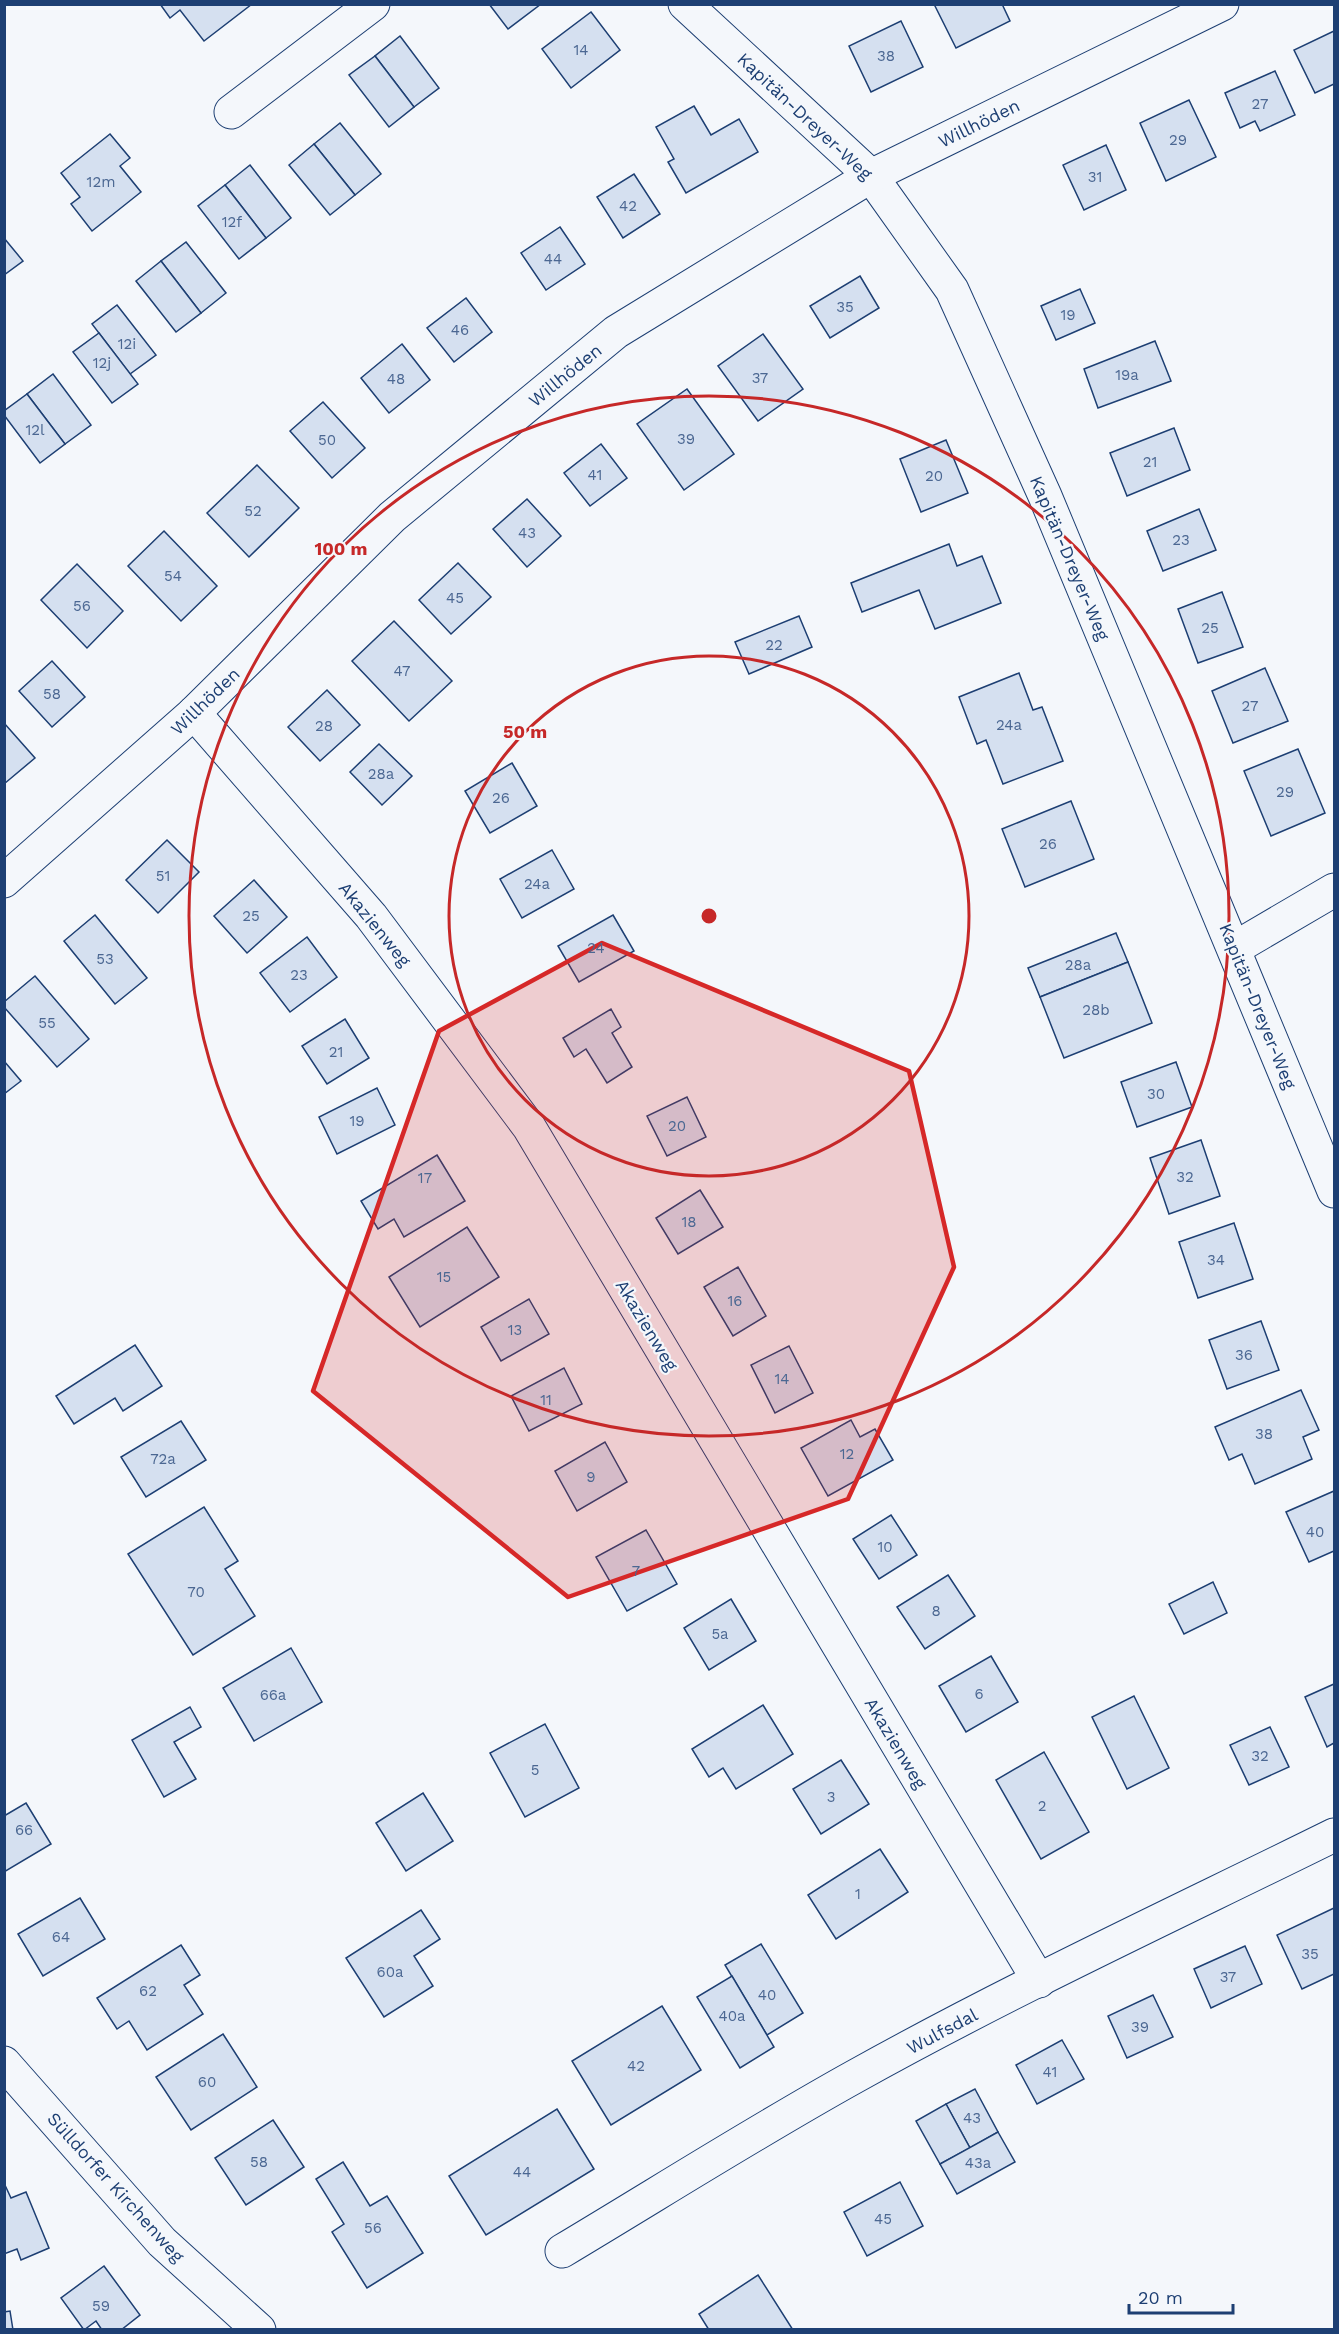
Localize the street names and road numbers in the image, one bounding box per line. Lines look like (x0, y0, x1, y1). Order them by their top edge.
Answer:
street label: Kapitän-Dreyer-Weg (733, 48, 877, 184)
street label: Willhöden (935, 94, 1023, 152)
street label: Willhöden (524, 339, 606, 411)
street label: Kapitän-Dreyer-Weg (1026, 473, 1114, 644)
street label: Willhöden (166, 663, 244, 739)
street label: Akazienweg (335, 878, 416, 971)
street label: Kapitän-Dreyer-Weg (1215, 920, 1301, 1092)
street label: Akazienweg (612, 1276, 683, 1375)
street label: Akazienweg (861, 1694, 932, 1793)
street label: Wulfsdal (903, 2003, 981, 2058)
street label: Sülldorfer Kirchenweg (43, 2108, 189, 2267)

